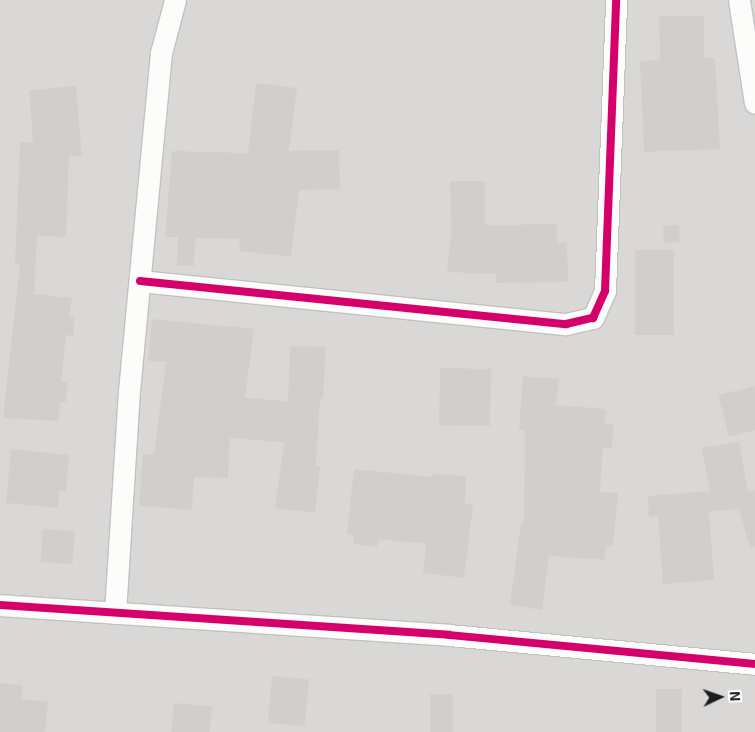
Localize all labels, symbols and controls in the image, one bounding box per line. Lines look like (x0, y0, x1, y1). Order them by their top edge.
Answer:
north arrow (695, 672, 745, 722)
text: N (727, 691, 744, 702)

